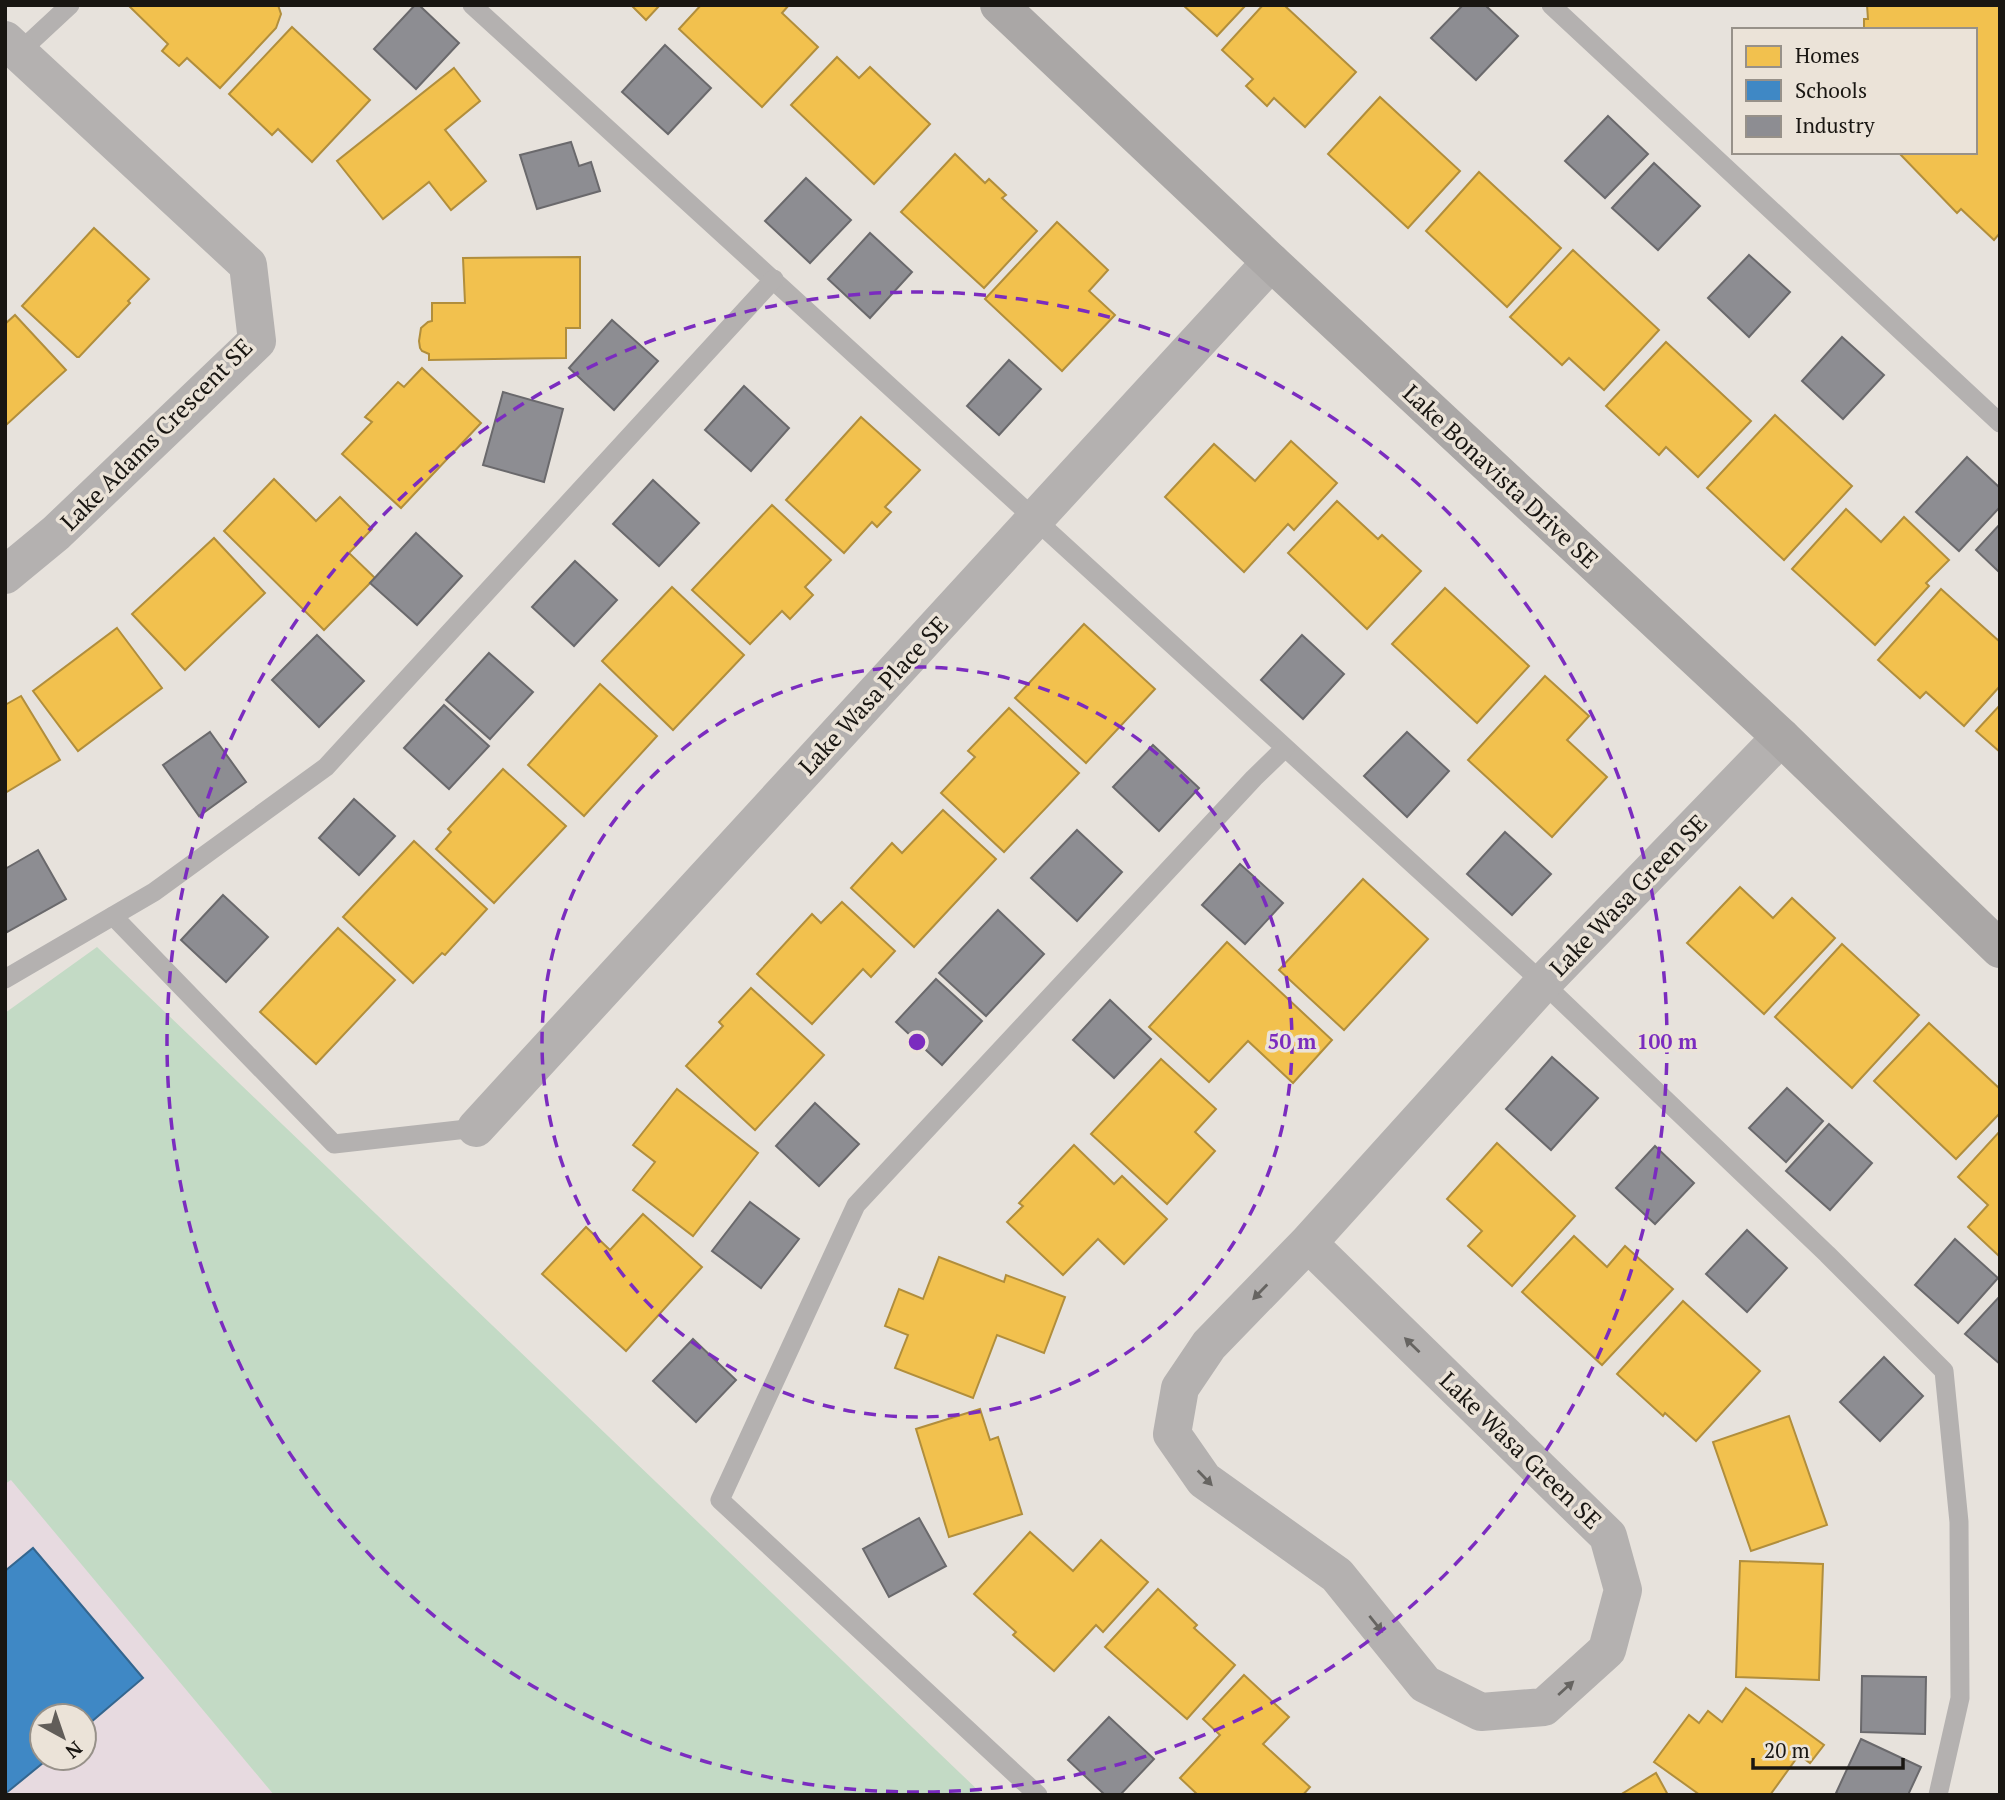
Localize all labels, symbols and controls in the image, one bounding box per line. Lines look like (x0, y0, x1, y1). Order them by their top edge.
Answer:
legend (1732, 28, 1977, 154)
text: Homes (1795, 41, 1860, 69)
text: Schools (1795, 76, 1867, 104)
text: Industry (1795, 111, 1875, 139)
street label: Lake Adams Crescent SE (53, 331, 259, 537)
street label: Lake Bonavista Drive SE (1396, 377, 1606, 575)
street label: Lake Wasa Place SE (791, 609, 955, 781)
street label: Lake Wasa Green SE (1542, 807, 1714, 983)
text: 50 m (1268, 1027, 1317, 1055)
text: 100 m (1637, 1027, 1698, 1055)
centre of rings (905, 1030, 929, 1054)
one-way arrow (1253, 1283, 1269, 1300)
one-way arrow (1404, 1337, 1421, 1353)
street label: Lake Wasa Green SE (1433, 1364, 1609, 1536)
one-way arrow (1196, 1469, 1213, 1486)
one-way arrow (1369, 1615, 1384, 1633)
one-way arrow (1557, 1680, 1574, 1696)
north arrow (28, 1702, 98, 1772)
scale bar (1753, 1727, 1904, 1771)
text: N (60, 1736, 88, 1765)
text: 20 m (1764, 1736, 1810, 1764)

